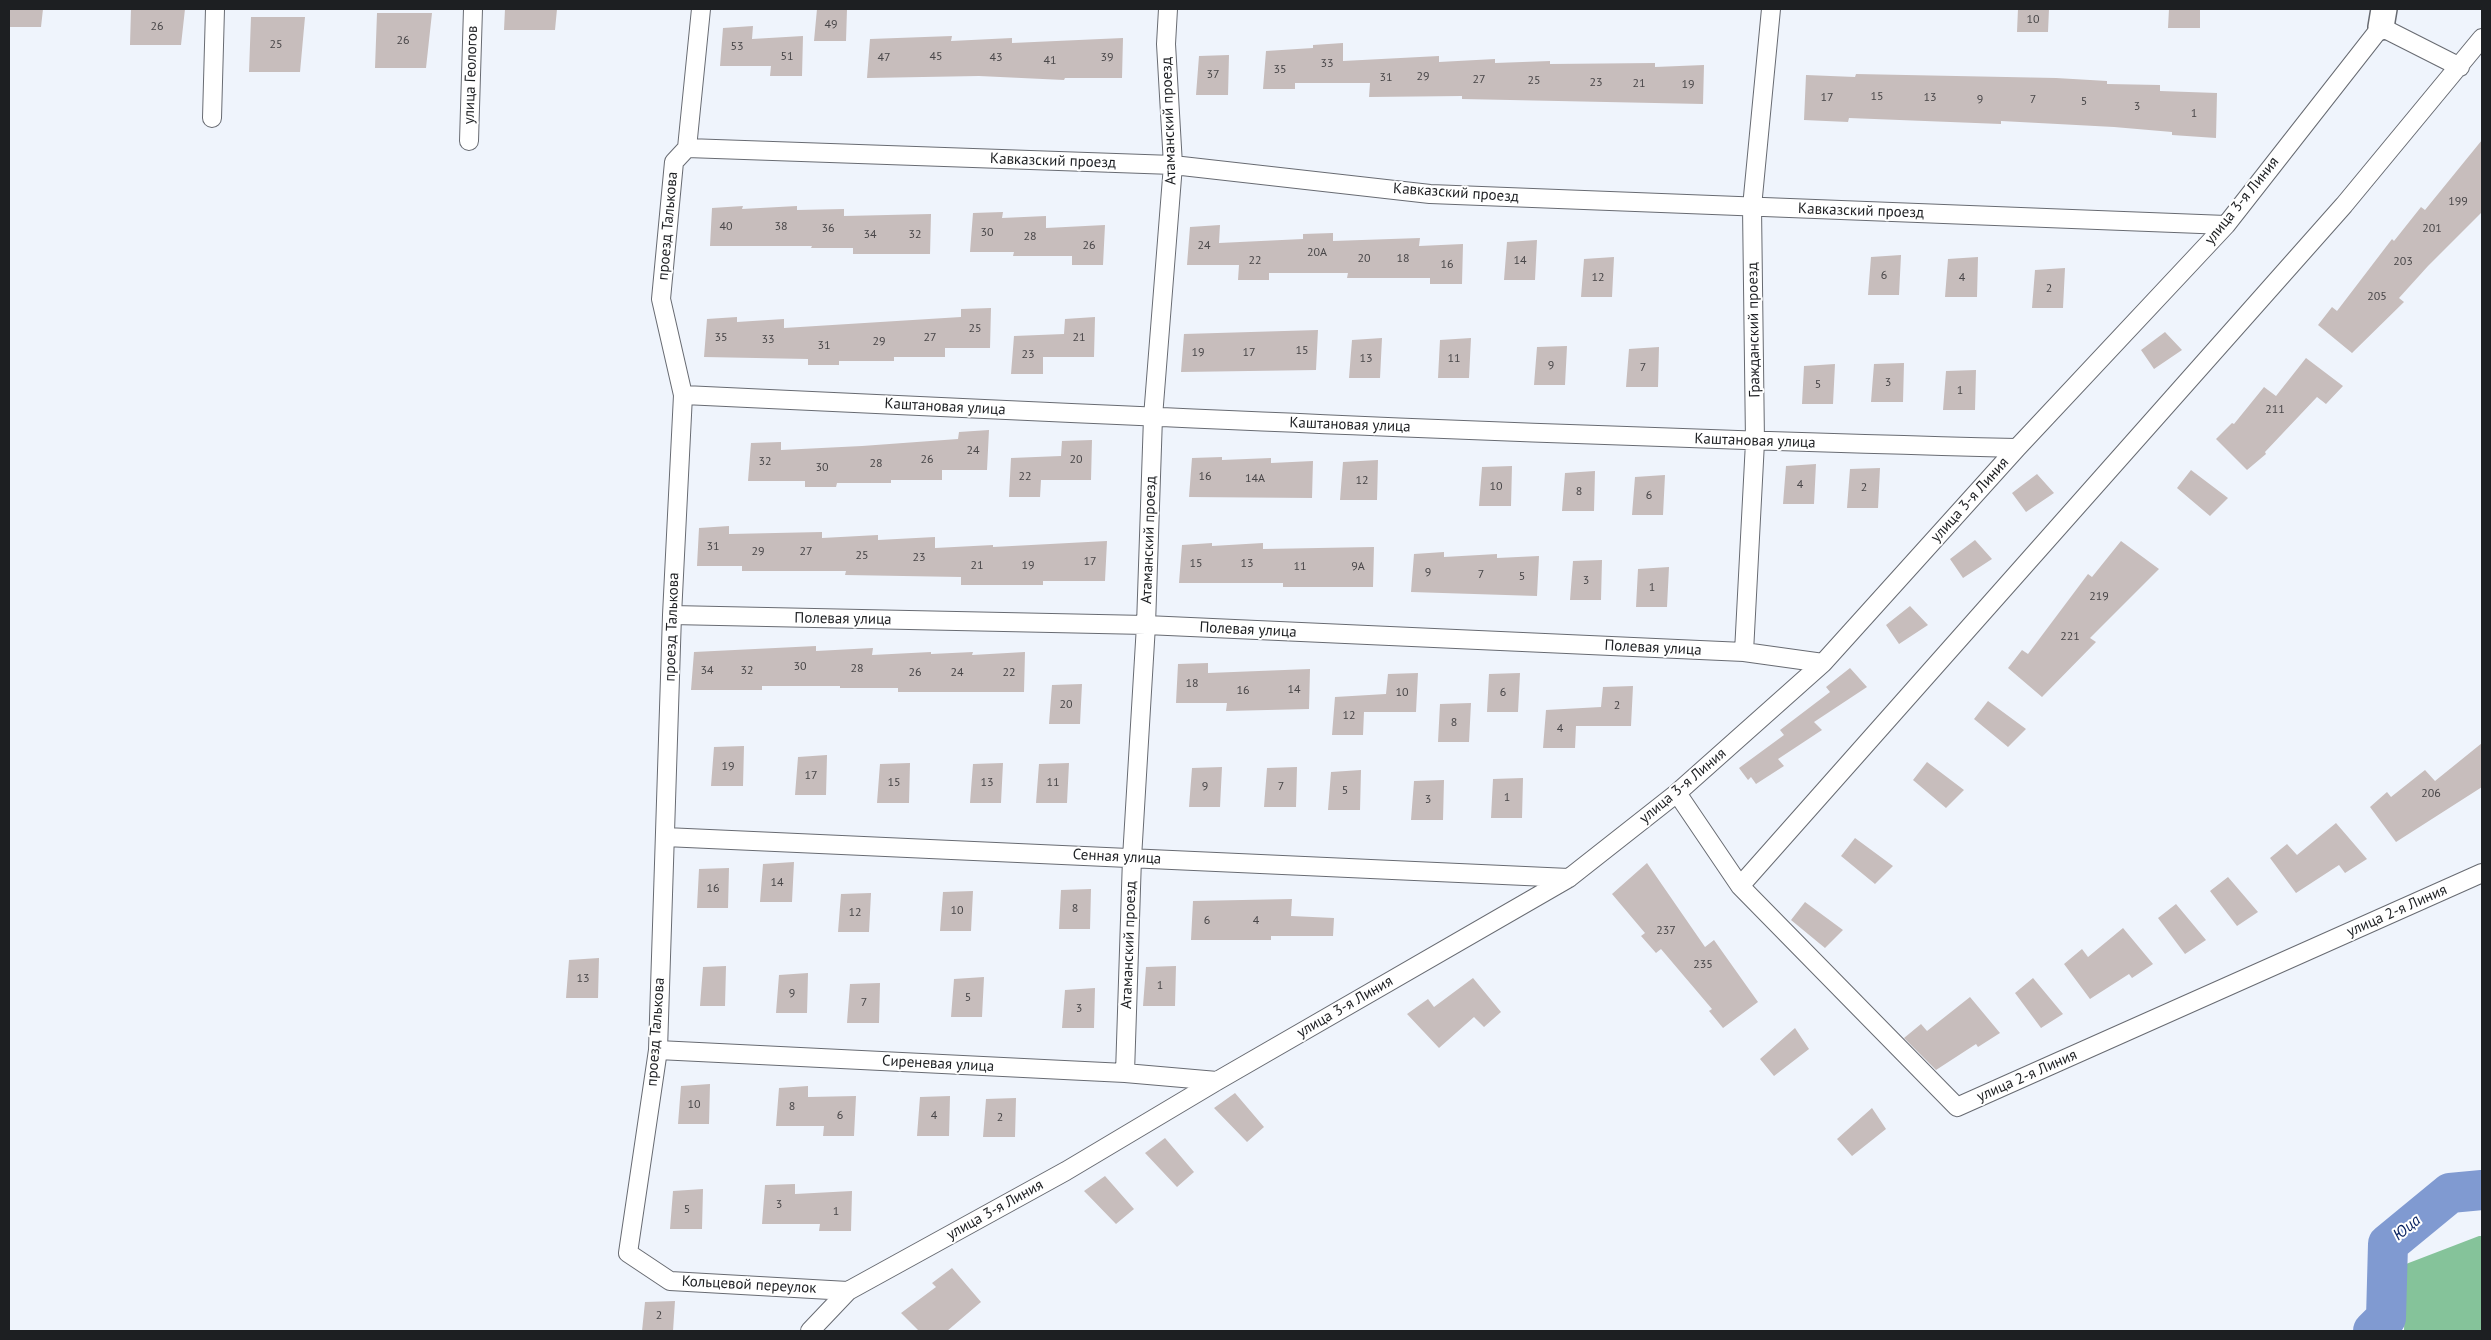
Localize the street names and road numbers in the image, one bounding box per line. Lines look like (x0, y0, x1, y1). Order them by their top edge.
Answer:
street label: улица Геологов (460, 25, 482, 125)
street label: Атаманский проезд (1158, 57, 1180, 185)
street label: Кавказский проезд (990, 150, 1116, 172)
street label: улица 3-я Линия (2201, 153, 2283, 249)
street label: проезд Талькова (654, 171, 682, 281)
street label: Кавказский проезд (1392, 180, 1520, 206)
street label: Кавказский проезд (1798, 200, 1924, 222)
street label: Гражданский проезд (1744, 262, 1764, 398)
street label: Каштановая улица (884, 395, 1006, 419)
street label: Каштановая улица (1289, 414, 1411, 436)
street label: Каштановая улица (1694, 430, 1816, 452)
street label: улица 3-я Линия (1927, 454, 2013, 546)
street label: Атаманский проезд (1138, 476, 1160, 604)
street label: проезд Талькова (661, 572, 683, 682)
street label: Полевая улица (794, 609, 892, 629)
street label: Полевая улица (1199, 618, 1297, 642)
street label: Полевая улица (1604, 636, 1702, 660)
street label: улица 3-я Линия (1636, 744, 1730, 828)
street label: Сенная улица (1072, 846, 1162, 868)
street label: Атаманский проезд (1118, 881, 1140, 1009)
street label: улица 2-я Линия (2344, 881, 2450, 941)
street label: улица 3-я Линия (1294, 972, 1396, 1042)
street label: проезд Талькова (643, 977, 669, 1087)
street label: улица 2-я Линия (1974, 1046, 2080, 1106)
street label: Сиреневая улица (881, 1052, 995, 1076)
street label: улица 3-я Линия (943, 1176, 1047, 1244)
street label: Кольцевой переулок (681, 1272, 817, 1298)

